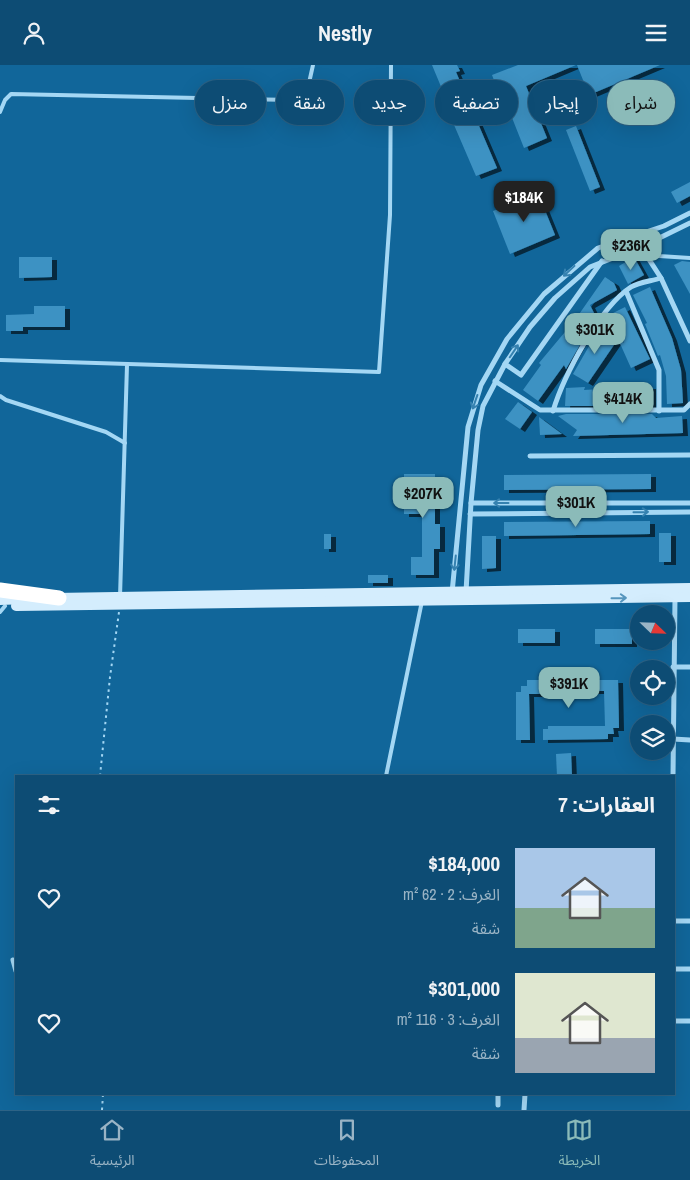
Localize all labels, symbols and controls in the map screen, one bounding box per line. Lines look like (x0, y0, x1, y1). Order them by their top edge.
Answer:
text: Nestly (318, 18, 372, 48)
icon: person (20, 19, 48, 47)
icon: menu (642, 19, 670, 47)
chip: منزل (195, 80, 266, 125)
chip: شقة (276, 80, 344, 125)
chip: جديد (354, 80, 425, 125)
chip: تصفية (435, 80, 518, 125)
chip: إيجار (528, 80, 597, 125)
chip: شراء (607, 80, 675, 125)
pin: $184K (489, 181, 559, 223)
text: $184K (505, 186, 543, 208)
pin: $236K (596, 229, 666, 271)
text: $236K (612, 234, 650, 256)
one-way arrow (562, 265, 575, 277)
pin: $301K (560, 313, 630, 355)
text: $301K (576, 318, 614, 340)
one-way arrow (509, 344, 519, 358)
pin: $414K (588, 381, 658, 424)
text: $414K (604, 387, 642, 409)
one-way arrow (470, 393, 479, 409)
pin: $207K (388, 477, 458, 519)
text: $207K (404, 482, 442, 504)
pin: $301K (541, 485, 611, 528)
text: $301K (557, 491, 595, 513)
one-way arrow (494, 498, 510, 508)
one-way arrow (633, 507, 649, 517)
one-way arrow (450, 554, 460, 570)
one-way arrow (611, 593, 627, 603)
north arrow (630, 605, 675, 650)
map controls (630, 605, 675, 760)
button: locate (630, 660, 675, 705)
pin: $391K (534, 667, 604, 709)
text: $391K (550, 672, 588, 694)
button: layers (630, 715, 675, 760)
text: العقارات: 7 (558, 790, 655, 819)
icon: filters (35, 791, 63, 819)
text: $184,000 (428, 849, 500, 878)
icon: home (555, 868, 615, 928)
text: الغرف: 2 · 62 m² (403, 883, 500, 905)
icon: heart (35, 884, 63, 912)
text: شقة (472, 917, 500, 939)
text: $301,000 (428, 974, 500, 1003)
icon: home (555, 993, 615, 1053)
text: الغرف: 3 · 116 m² (397, 1008, 500, 1030)
icon: heart (35, 1009, 63, 1037)
text: شقة (472, 1042, 500, 1064)
tab: الرئيسية (90, 1116, 135, 1175)
tab: المحفوظات (314, 1116, 379, 1175)
tab: الخريطة (558, 1116, 600, 1175)

